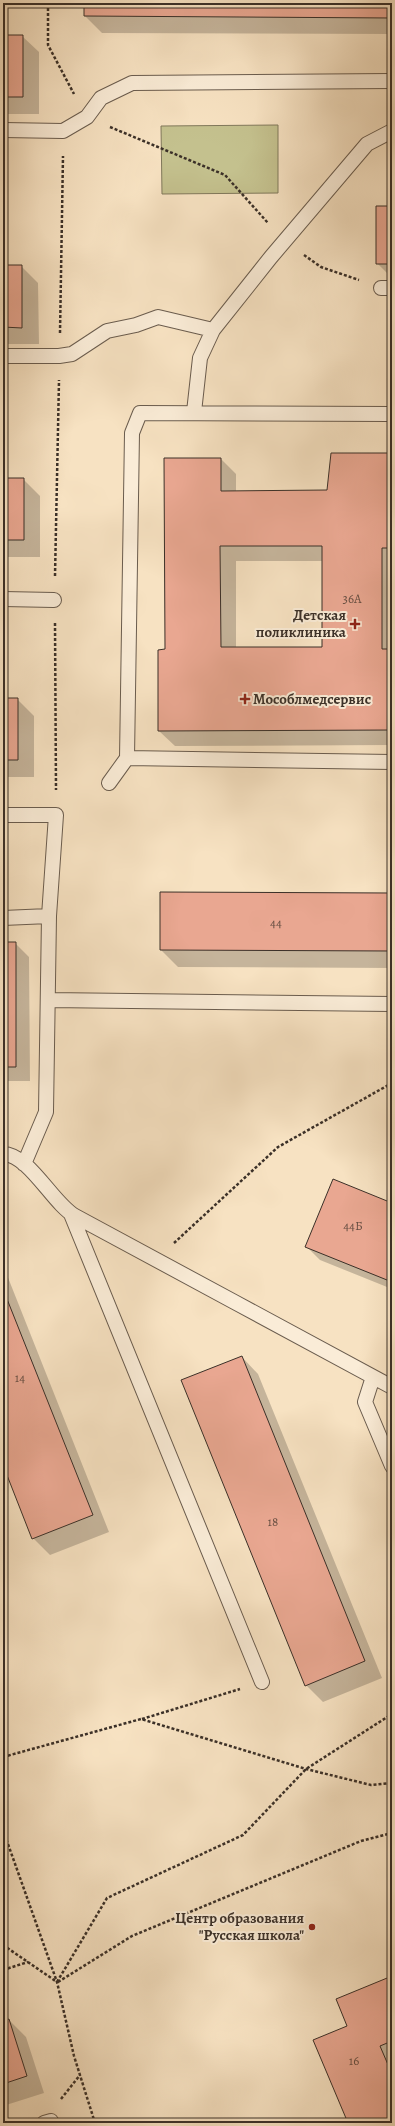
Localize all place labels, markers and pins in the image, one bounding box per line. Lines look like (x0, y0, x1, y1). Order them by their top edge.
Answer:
place label: Детская поликлиника (256, 605, 347, 642)
marker: Детская поликлиника (349, 618, 361, 630)
place label: Мособлмедсервис (253, 689, 371, 709)
marker: Мособлмедсервис (240, 694, 250, 704)
place label: Центр образования "Русская школа" (175, 1908, 304, 1945)
marker: Центр образования "Русская школа" (307, 1922, 317, 1932)

